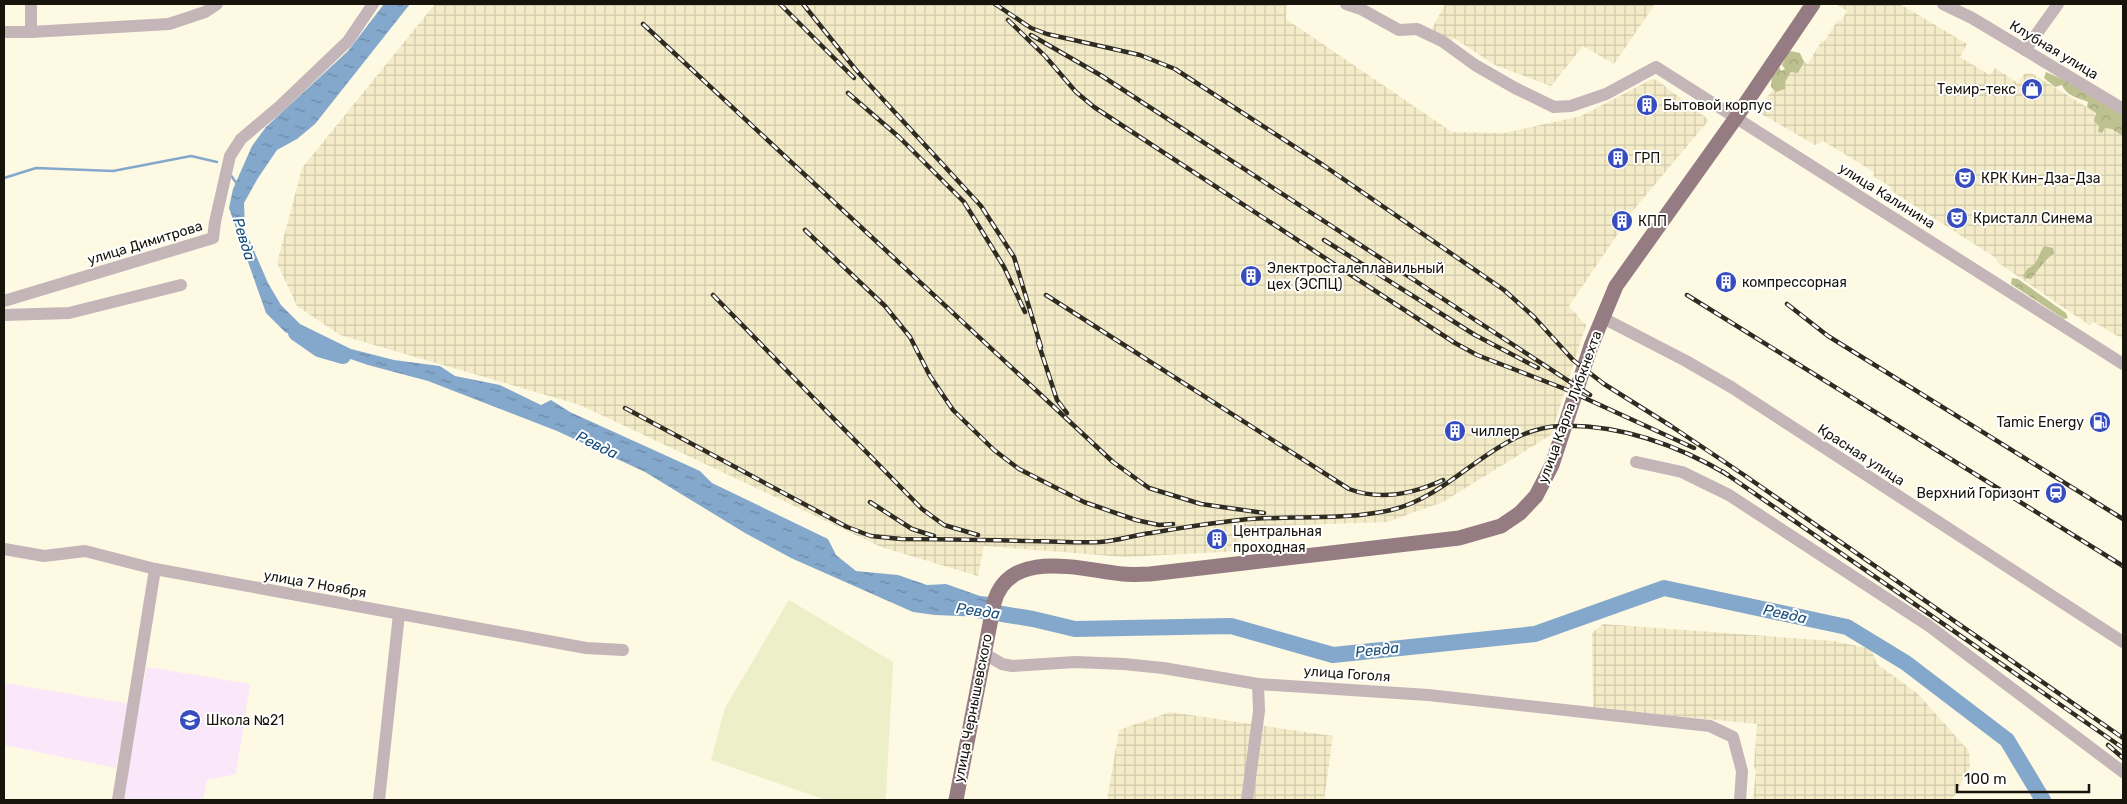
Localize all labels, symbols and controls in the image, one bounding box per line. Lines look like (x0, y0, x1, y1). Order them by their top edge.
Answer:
street label: Клубная улица (2007, 17, 2101, 83)
shop icon: Темир-текс (2020, 77, 2044, 101)
place label: Темир-текс (1937, 81, 2016, 98)
building icon: Бытовой корпус (1635, 93, 1659, 117)
place label: Бытовой корпус (1663, 97, 1772, 114)
building icon: ГРП (1606, 146, 1630, 170)
place label: ГРП (1634, 150, 1660, 167)
street label: улица Калинина (1836, 160, 1938, 232)
theatre icon: КРК Кин-Дза-Дза (1953, 166, 1977, 190)
place label: КРК Кин-Дза-Дза (1981, 170, 2101, 187)
theatre icon: Кристалл Синема (1945, 206, 1969, 230)
building icon: КПП (1610, 209, 1634, 233)
place label: Кристалл Синема (1973, 210, 2093, 227)
place label: КПП (1638, 213, 1667, 230)
water label: Ревда (229, 215, 259, 263)
street label: улица Димитрова (85, 217, 205, 269)
place label: Электросталеплавильный цех (ЭСПЦ) (1267, 260, 1444, 293)
building icon: Электросталеплавильный цех (ЭСПЦ) (1239, 264, 1263, 288)
building icon: компрессорная (1714, 270, 1738, 294)
place label: компрессорная (1742, 274, 1847, 291)
street label: улица Карла Либкнехта (1535, 329, 1605, 485)
fuel station icon: Tamic Energy (2088, 410, 2112, 434)
place label: Tamic Energy (1996, 414, 2084, 431)
building icon: чиллер (1443, 419, 1467, 443)
street label: Красная улица (1814, 421, 1908, 489)
place label: чиллер (1471, 423, 1520, 440)
water label: Ревда (573, 427, 621, 463)
station icon: Верхний Горизонт (2044, 481, 2068, 505)
place label: Верхний Горизонт (1917, 485, 2040, 502)
place label: Центральная проходная (1233, 523, 1322, 556)
building icon: Центральная проходная (1205, 527, 1229, 551)
street label: улица 7 Ноября (262, 567, 368, 601)
water label: Ревда (955, 599, 1001, 623)
water label: Ревда (1762, 601, 1809, 627)
street label: улица Чернышевского (950, 632, 996, 784)
water label: Ревда (1354, 639, 1400, 661)
street label: улица Гоголя (1303, 662, 1391, 686)
school or university icon: Школа №21 (178, 708, 202, 732)
place label: Школа №21 (206, 712, 284, 729)
scale bar (1957, 762, 2090, 794)
text: 100 m (1964, 770, 2006, 788)

